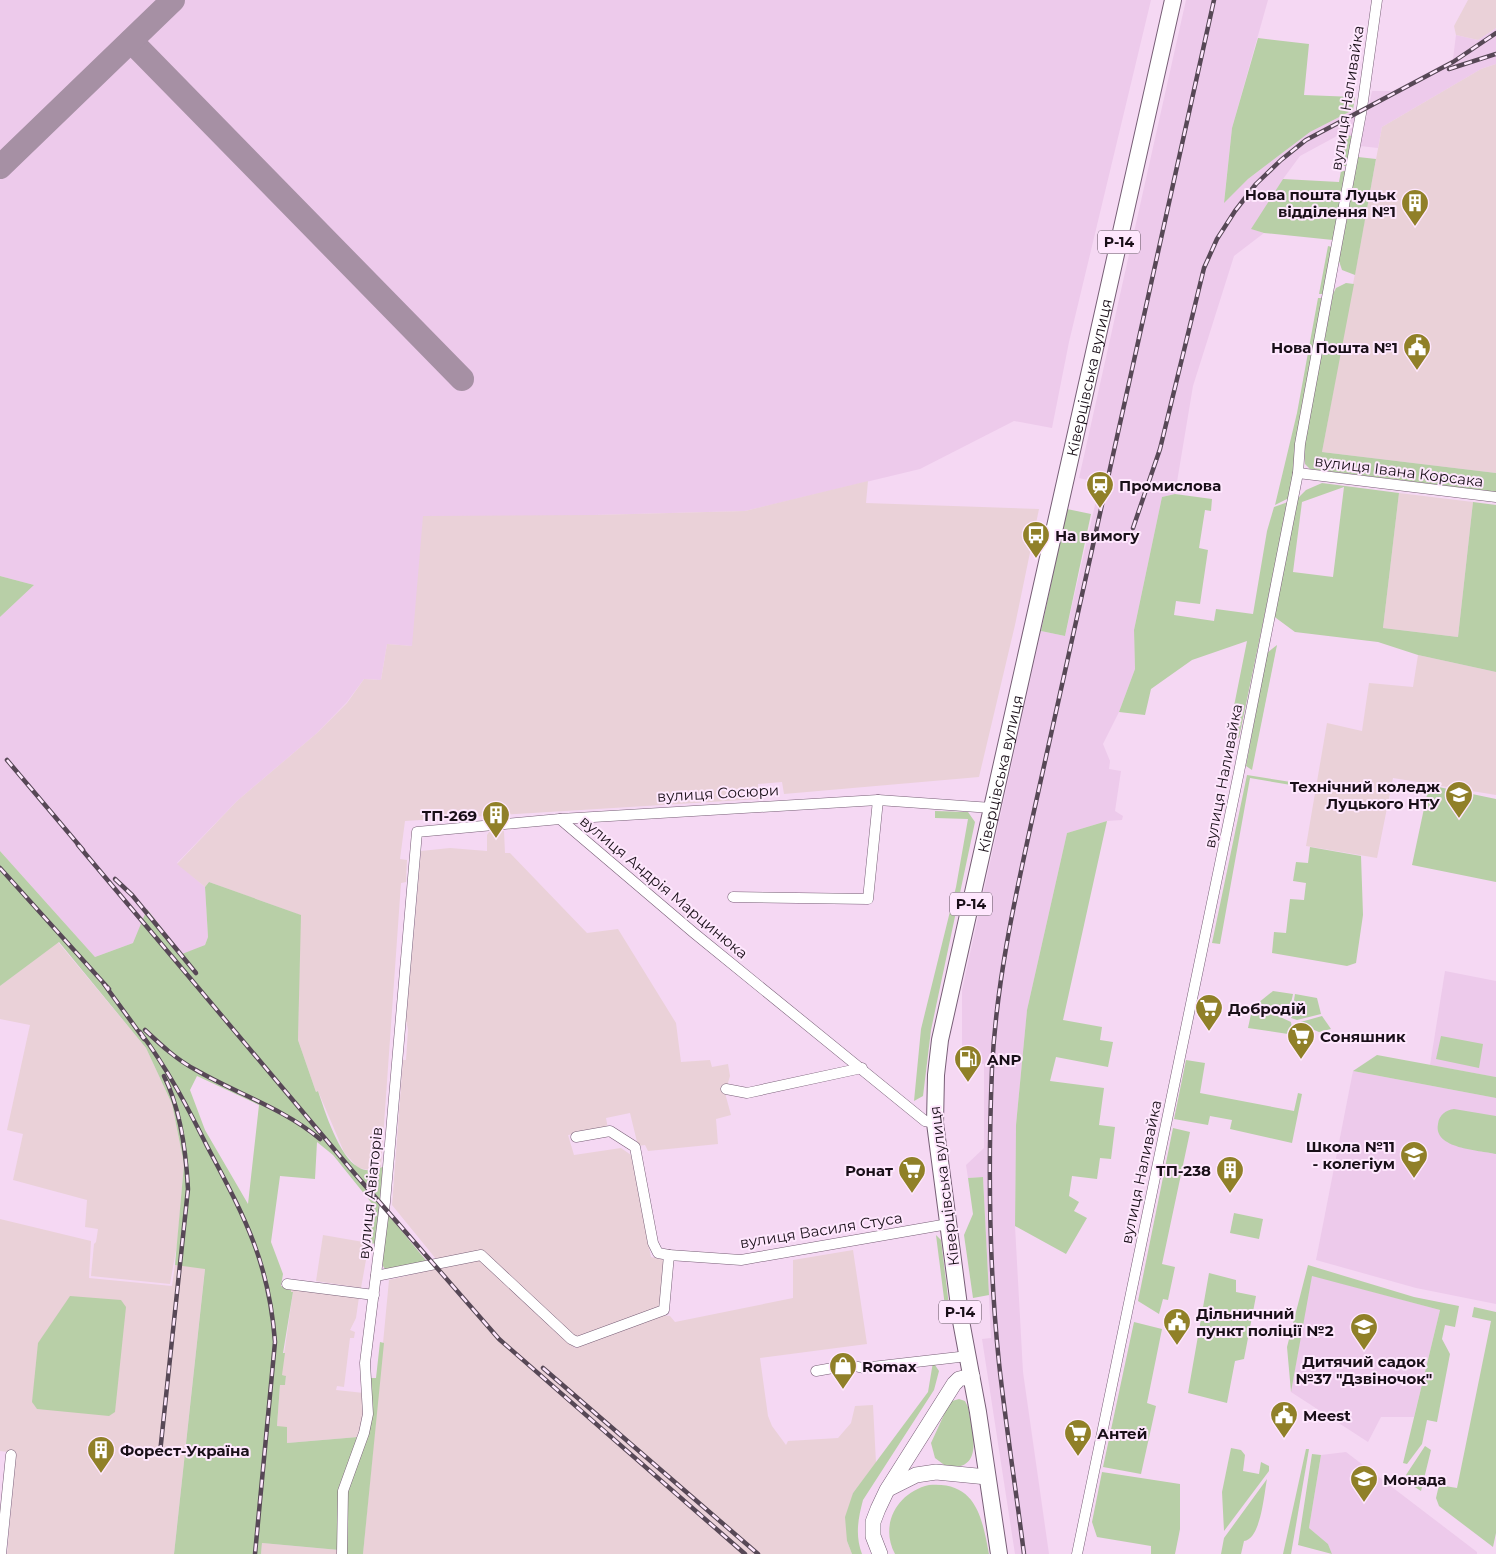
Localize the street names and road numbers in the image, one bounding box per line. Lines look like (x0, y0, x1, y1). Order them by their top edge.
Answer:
street label: вулиця Наливайка (1326, 24, 1368, 172)
road number: Р-14 (1098, 230, 1140, 253)
street label: Ківерцівська вулиця (1062, 297, 1115, 458)
street label: вулиця Івана Корсака (1314, 451, 1484, 491)
street label: Ківерцівська вулиця (973, 693, 1027, 854)
street label: вулиця Наливайка (1200, 702, 1246, 850)
street label: вулиця Сосюри (656, 780, 780, 806)
street label: вулиця Андрія Марцинюка (576, 811, 752, 963)
road number: Р-14 (950, 892, 992, 916)
street label: вулиця Наливайка (1116, 1098, 1166, 1246)
street label: Ківерцівська вулиця (925, 1105, 963, 1267)
street label: вулиця Авіаторів (354, 1126, 386, 1260)
street label: вулиця Василя Стуса (738, 1208, 904, 1252)
road number: Р-14 (939, 1300, 981, 1324)

